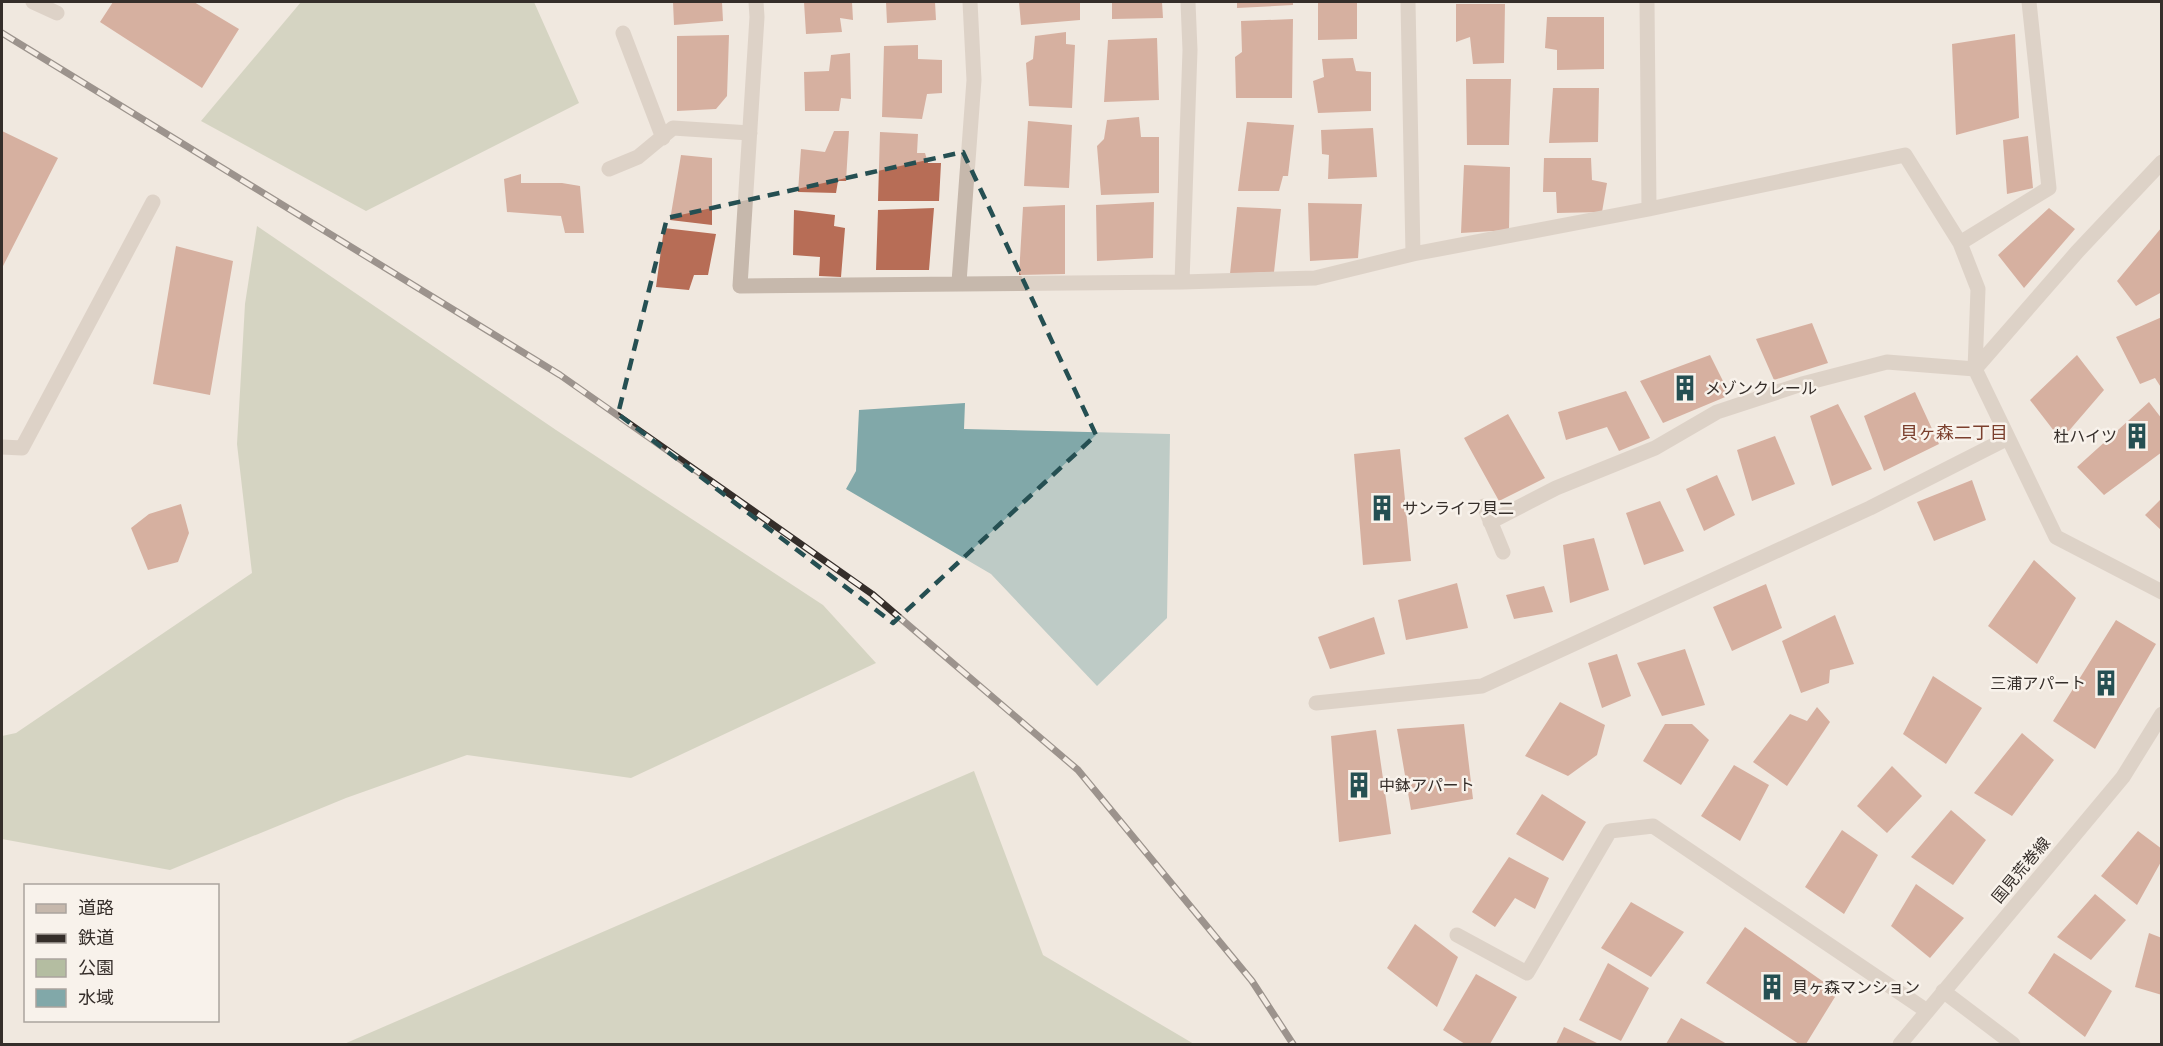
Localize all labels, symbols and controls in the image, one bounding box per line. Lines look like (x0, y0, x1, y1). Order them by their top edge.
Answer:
building icon: メゾンクレール (1670, 373, 1700, 403)
place label: メゾンクレール (1705, 379, 1817, 398)
building icon: 杜ハイツ (2122, 421, 2152, 451)
district label: 貝ヶ森二丁目 (1900, 422, 2008, 443)
place label: 杜ハイツ (2053, 427, 2117, 446)
building icon: サンライフ貝二 (1367, 493, 1397, 523)
place label: サンライフ貝二 (1402, 499, 1514, 518)
building icon: 三浦アパート (2091, 668, 2121, 698)
place label: 三浦アパート (1990, 674, 2086, 693)
building icon: 中鉢アパート (1344, 770, 1374, 800)
place label: 中鉢アパート (1379, 776, 1475, 795)
street label: 国見荒巻線 (1988, 833, 2054, 907)
legend (24, 884, 219, 1022)
text: 道路 (78, 897, 114, 918)
text: 鉄道 (78, 927, 114, 948)
text: 公園 (78, 957, 114, 978)
building icon: 貝ヶ森マンション (1757, 972, 1787, 1002)
place label: 貝ヶ森マンション (1792, 978, 1920, 997)
text: 水域 (78, 987, 114, 1008)

